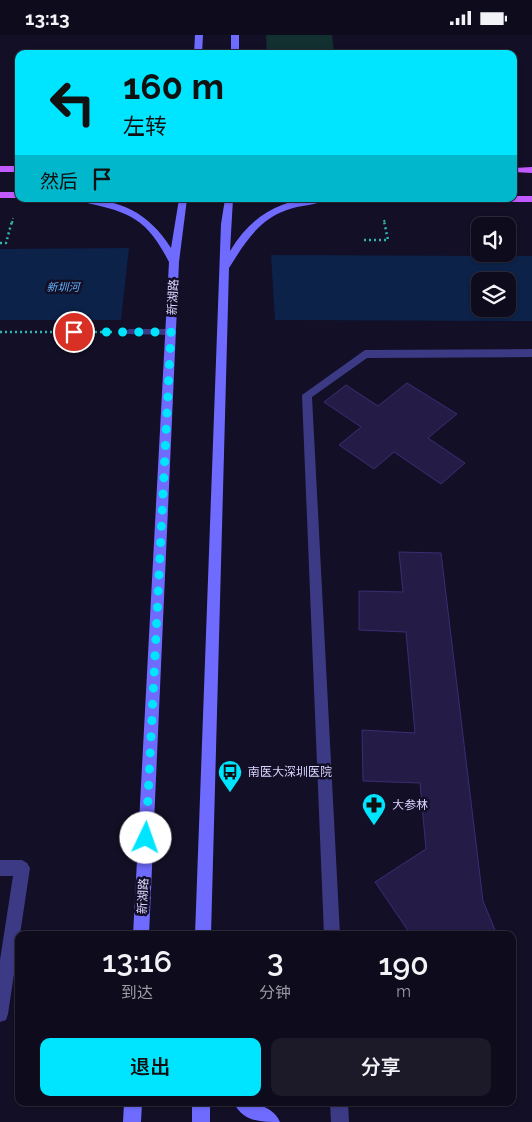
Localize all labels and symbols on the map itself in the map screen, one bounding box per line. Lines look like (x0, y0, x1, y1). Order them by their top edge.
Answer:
street label: 新湖路 (165, 279, 181, 315)
water label: 新圳河 (47, 281, 81, 294)
pin (53, 311, 95, 353)
bus stop icon: 南医大深圳医院 (217, 759, 243, 793)
place label: 南医大深圳医院 (248, 765, 332, 779)
pharmacy icon: 大参林 (361, 792, 387, 826)
place label: 大参林 (392, 798, 428, 812)
position arrow (119, 811, 171, 863)
street label: 新湖路 (135, 878, 151, 914)

